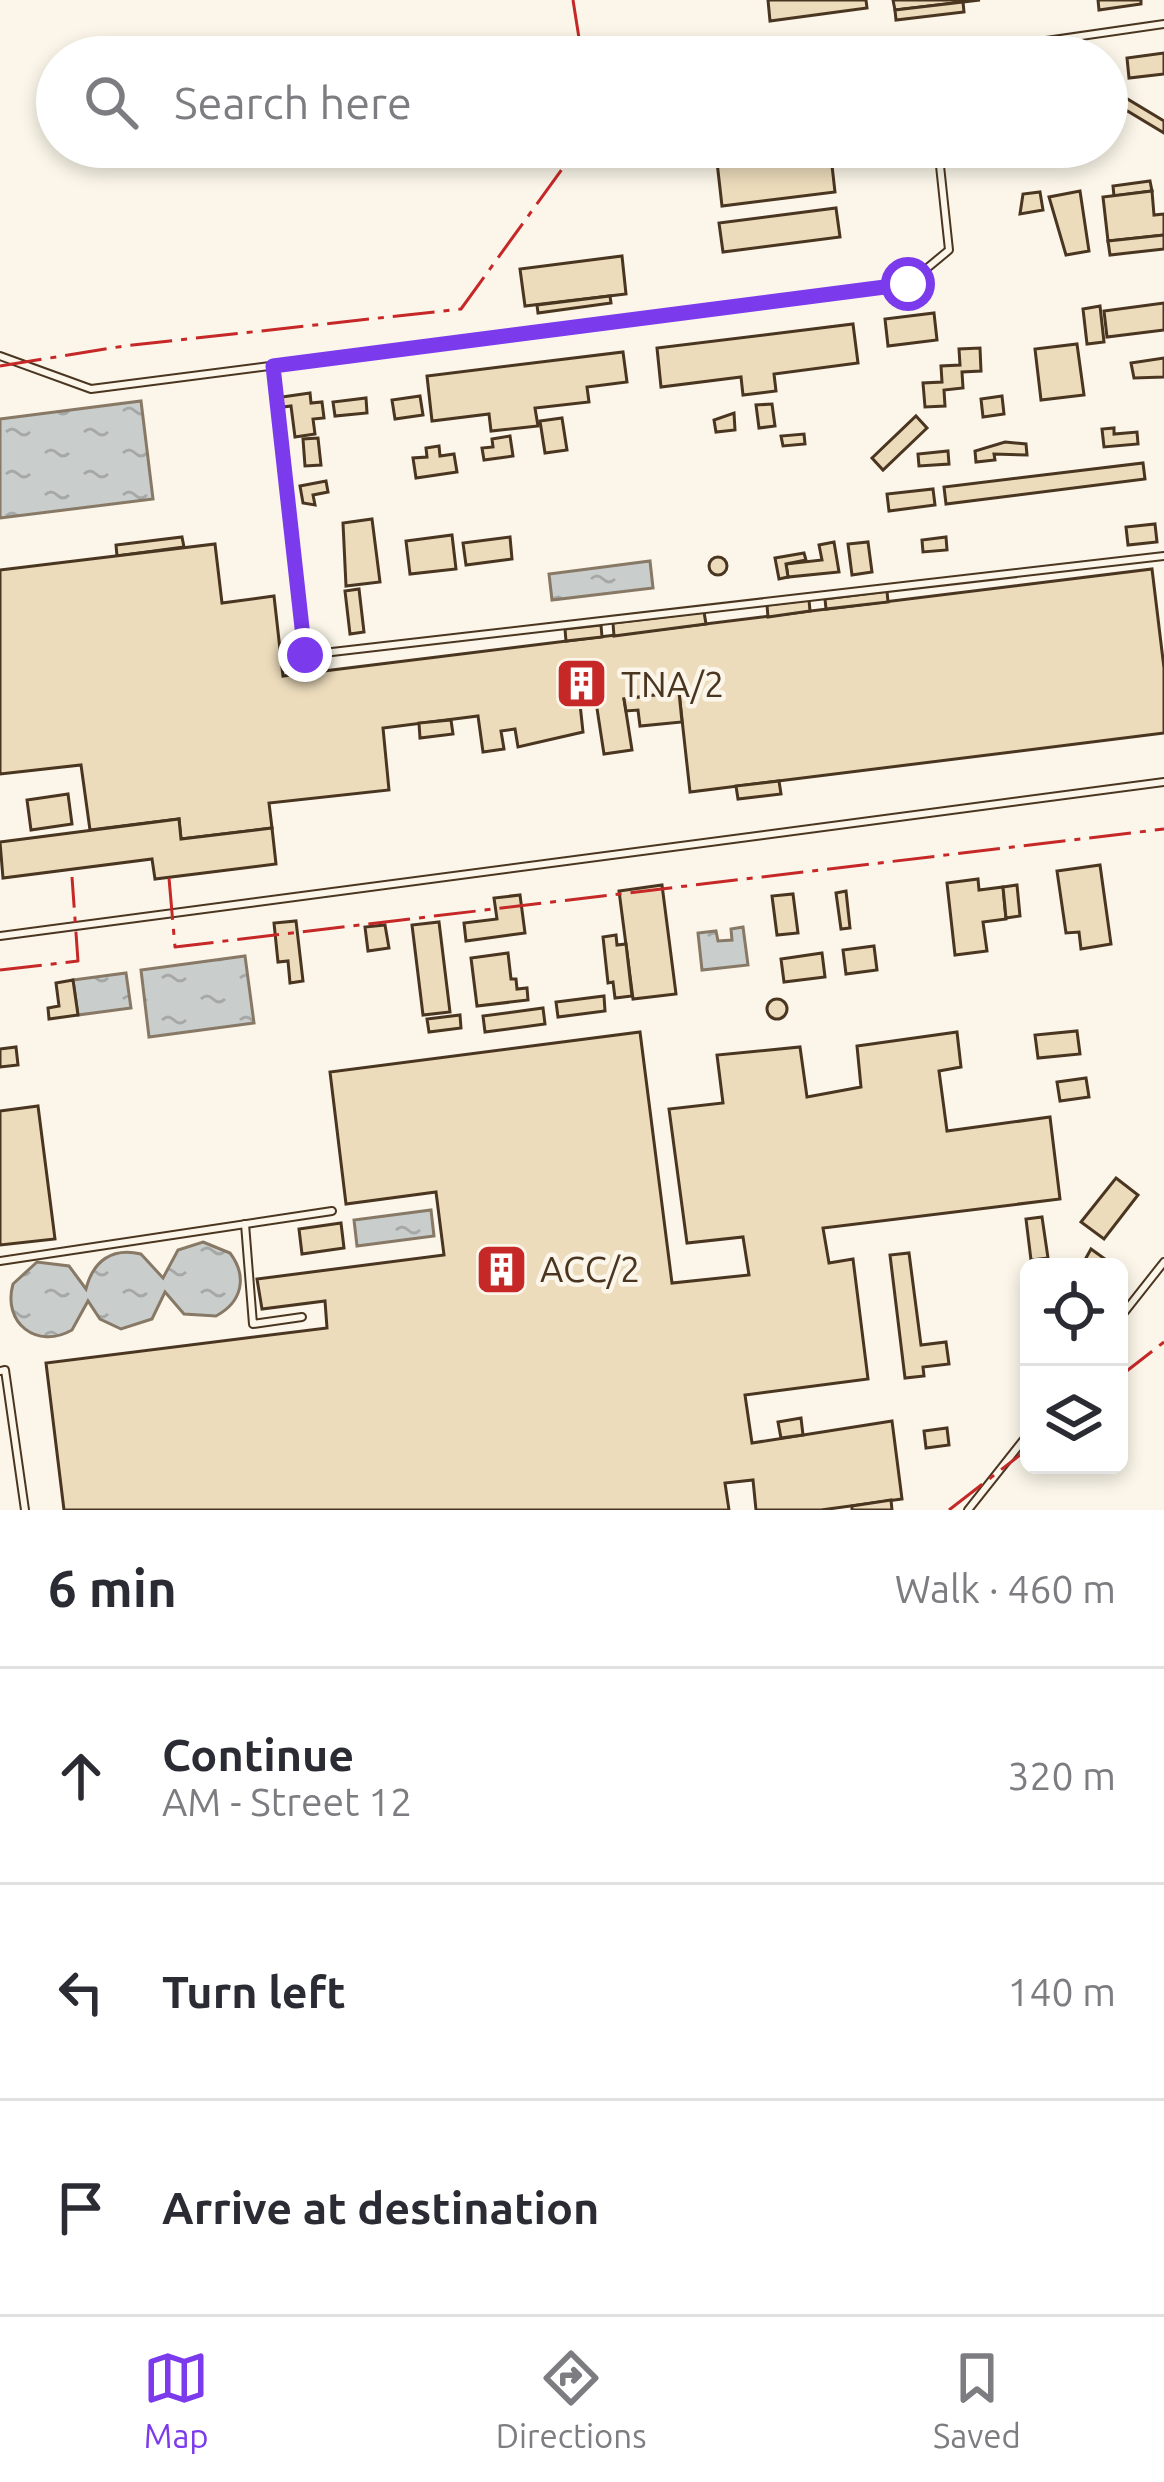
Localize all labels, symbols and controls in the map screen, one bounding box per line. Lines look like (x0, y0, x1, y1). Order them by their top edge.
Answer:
search box (36, 36, 1128, 168)
icon: search (78, 69, 144, 135)
text: Search here (174, 77, 412, 128)
route start (881, 257, 935, 311)
route end (278, 628, 332, 682)
building icon: TNA/2 (554, 656, 610, 712)
place label: TNA/2 (621, 663, 724, 704)
building icon: ACC/2 (473, 1241, 529, 1297)
place label: ACC/2 (540, 1248, 640, 1289)
map controls (1020, 1258, 1128, 1474)
button: locate (1020, 1258, 1128, 1366)
button: layers (1020, 1366, 1128, 1474)
text: 6 min (48, 1559, 177, 1617)
text: Walk · 460 m (895, 1567, 1116, 1610)
text: Continue (162, 1729, 354, 1780)
icon: ahead (48, 1743, 114, 1809)
text: 320 m (1007, 1754, 1116, 1797)
text: AM - Street 12 (162, 1780, 412, 1823)
icon: left (48, 1959, 114, 2025)
text: Turn left (162, 1966, 346, 2017)
text: 140 m (1007, 1970, 1116, 2013)
icon: arrive (48, 2175, 114, 2241)
text: Arrive at destination (162, 2182, 599, 2233)
tab: Map (143, 2345, 209, 2454)
tab: Directions (496, 2345, 646, 2454)
tab: Saved (933, 2345, 1021, 2454)

